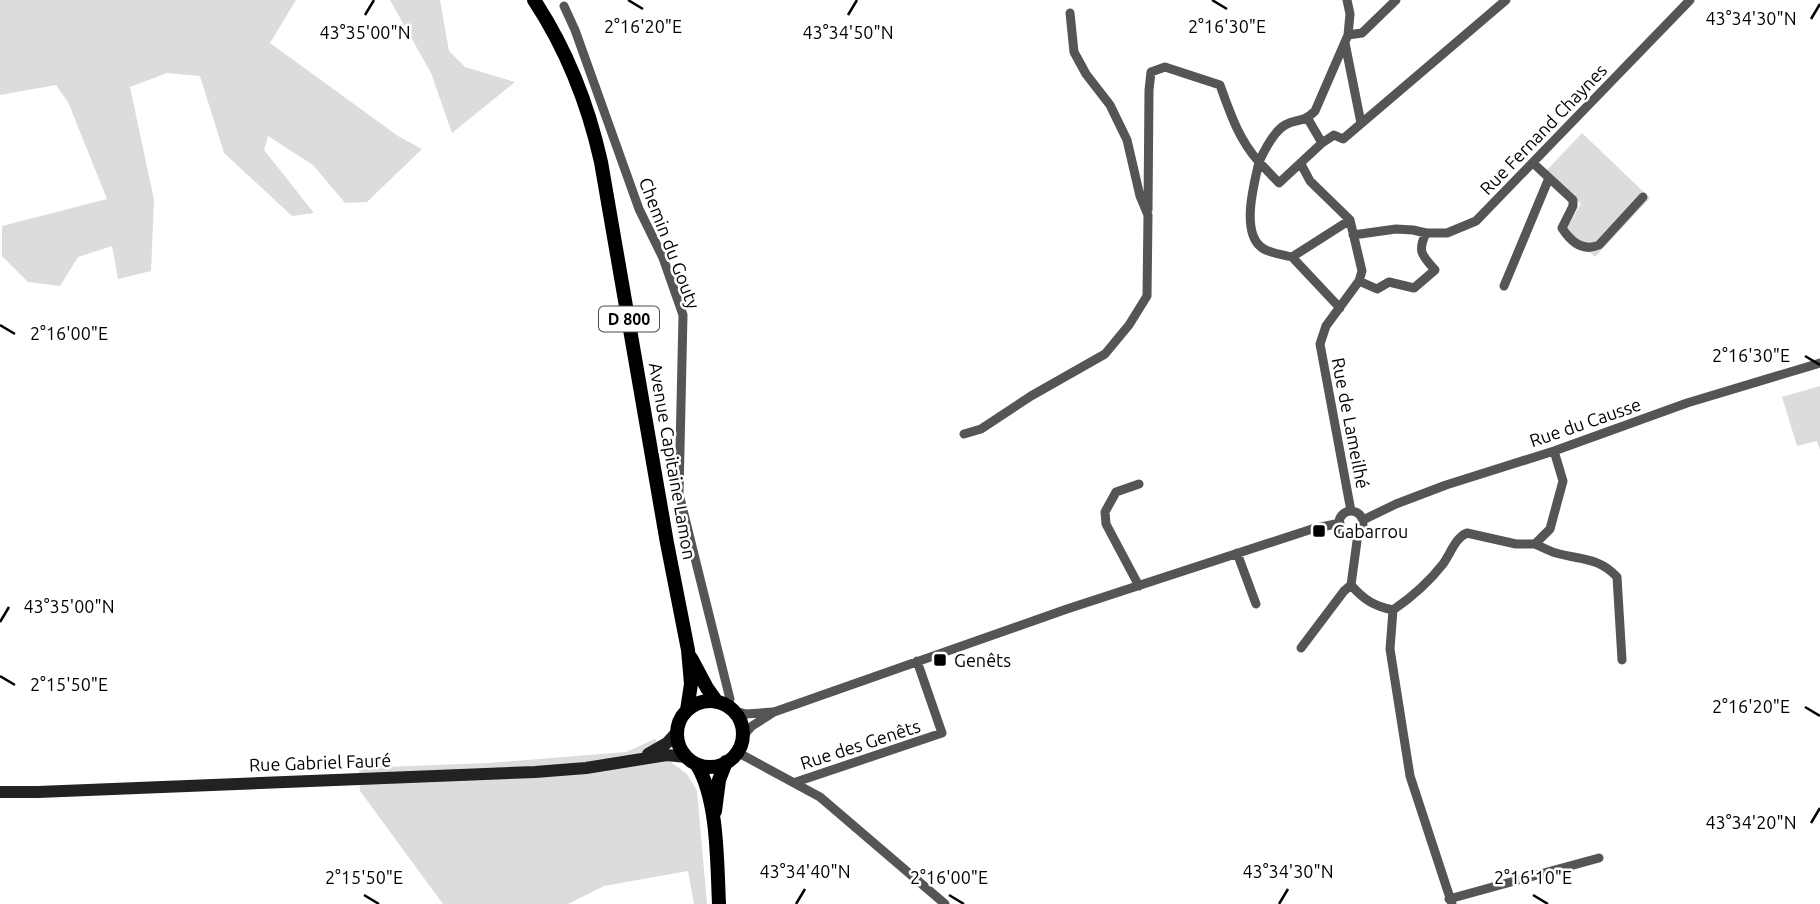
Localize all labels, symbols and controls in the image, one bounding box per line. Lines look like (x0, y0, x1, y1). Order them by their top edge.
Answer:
text: 43°34'30"N (1705, 8, 1797, 28)
text: 2°16'20"E (604, 16, 682, 36)
text: 2°16'30"E (1188, 16, 1266, 36)
text: 43°35'00"N (319, 22, 411, 42)
text: 43°34'50"N (802, 22, 894, 42)
street label: Rue Fernand Chaynes (1476, 60, 1611, 198)
street label: Chemin du Gouty (636, 175, 704, 312)
road number: D 800 (599, 306, 659, 332)
text: 2°16'00"E (30, 323, 108, 343)
text: 2°16'30"E (1712, 345, 1790, 365)
street label: Rue de Lameilhé (1328, 356, 1374, 490)
street label: Avenue Capitaine Lamon (646, 361, 700, 561)
street label: Rue du Causse (1527, 394, 1643, 450)
place label: Gabarrou (1333, 521, 1408, 541)
marker: Gabarrou (1311, 523, 1327, 539)
text: 43°35'00"N (23, 596, 115, 616)
place label: Genêts (954, 650, 1011, 670)
marker: Genêts (932, 652, 948, 668)
text: 2°15'50"E (30, 674, 108, 694)
text: 2°16'20"E (1712, 696, 1790, 716)
street label: Rue des Genêts (798, 715, 923, 773)
street label: Rue Gabriel Fauré (249, 750, 391, 774)
text: 43°34'20"N (1705, 812, 1797, 832)
text: 43°34'40"N (759, 861, 851, 881)
text: 43°34'30"N (1242, 861, 1334, 881)
text: 2°15'50"E (325, 867, 403, 887)
text: 2°16'00"E (910, 867, 988, 887)
text: 2°16'10"E (1494, 867, 1572, 887)

